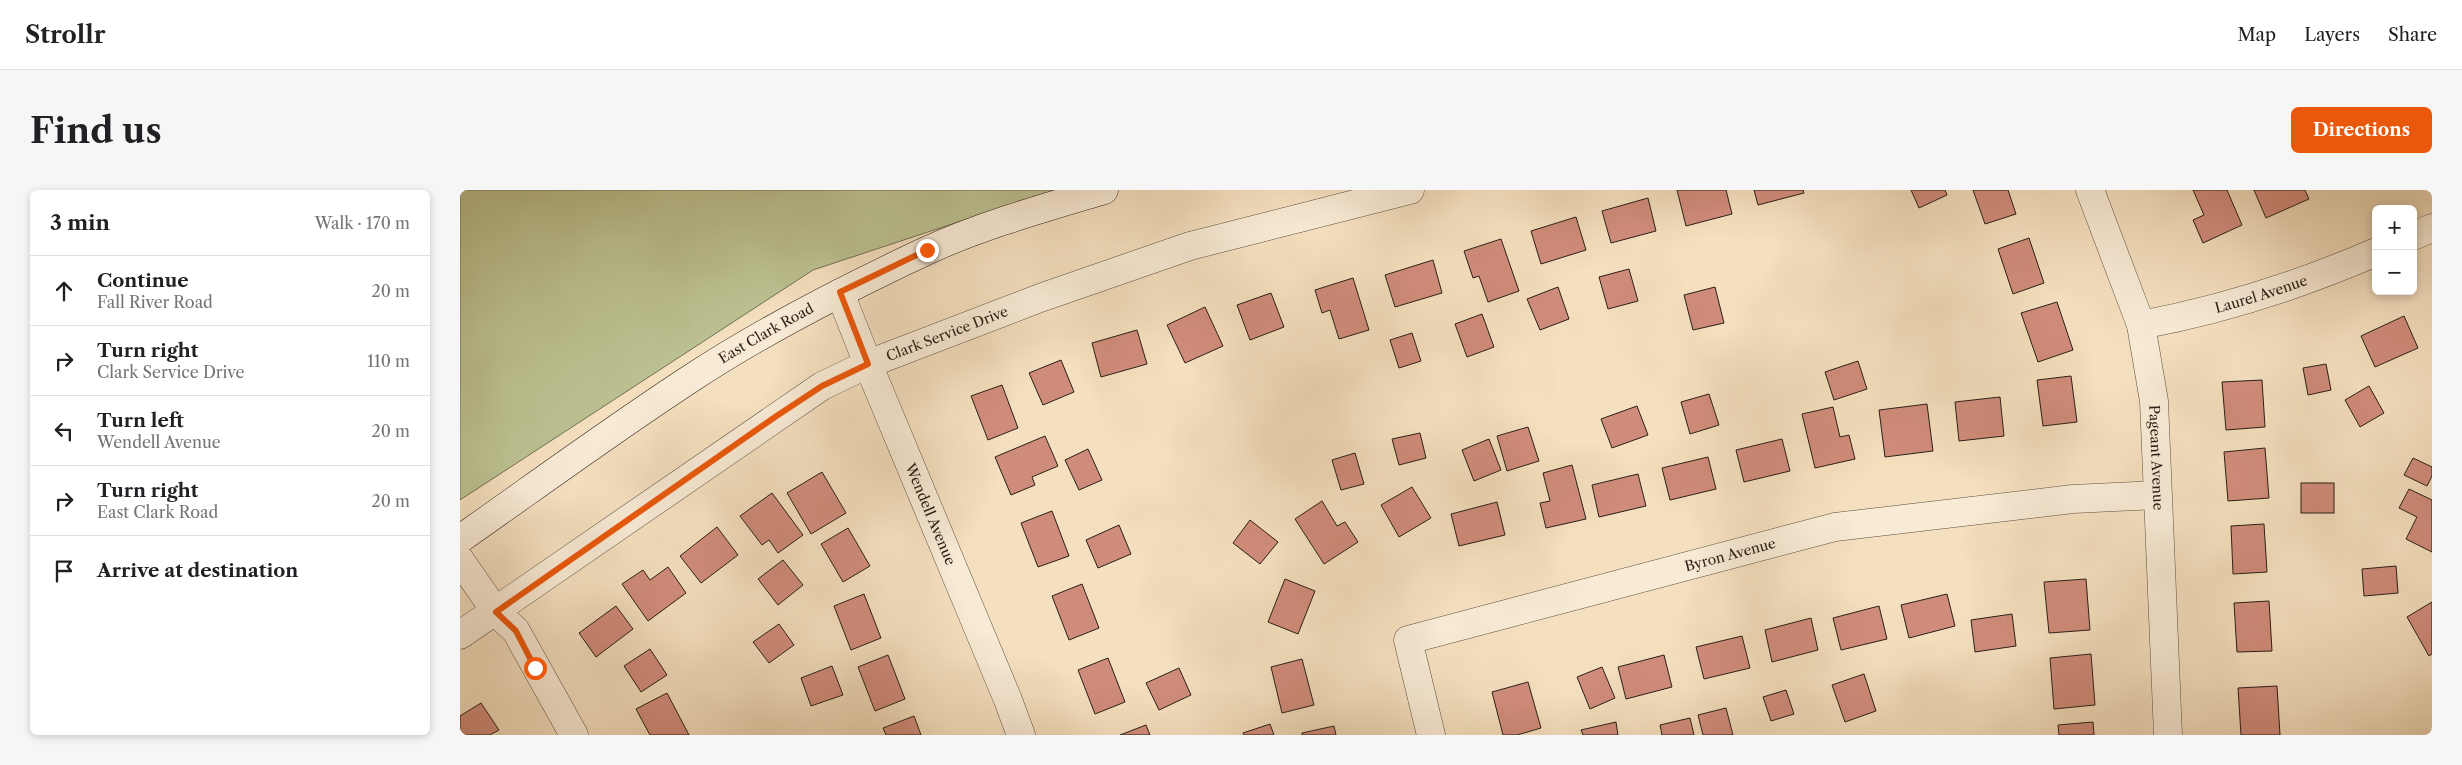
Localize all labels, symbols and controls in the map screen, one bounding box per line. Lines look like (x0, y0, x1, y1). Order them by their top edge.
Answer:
text: Strollr (25, 20, 105, 49)
text: Map (2238, 24, 2276, 46)
text: Layers (2304, 24, 2360, 46)
text: Share (2388, 24, 2437, 46)
button: Directions (2291, 107, 2432, 153)
text: Find us (30, 109, 162, 152)
map controls (2372, 205, 2417, 295)
button: + (2372, 205, 2417, 250)
text: 3 min (50, 210, 110, 235)
text: Walk · 170 m (315, 213, 410, 233)
route end (916, 239, 939, 262)
button: − (2372, 250, 2417, 295)
text: Continue (97, 269, 189, 292)
street label: Laurel Avenue (2213, 271, 2310, 317)
icon: ahead (50, 277, 78, 305)
text: 20 m (371, 281, 410, 301)
text: Fall River Road (97, 292, 213, 312)
street label: East Clark Road (715, 299, 817, 367)
street label: Clark Service Drive (884, 302, 1011, 365)
text: Turn right (97, 339, 198, 362)
icon: right (50, 347, 78, 375)
text: 110 m (367, 351, 410, 371)
text: Clark Service Drive (97, 362, 244, 382)
street label: Pageant Avenue (2145, 404, 2168, 511)
text: Turn left (97, 409, 184, 432)
icon: left (50, 417, 78, 445)
text: 20 m (371, 421, 410, 441)
text: Wendell Avenue (97, 432, 221, 452)
street label: Wendell Avenue (901, 460, 960, 568)
text: Turn right (97, 479, 198, 502)
icon: right (50, 487, 78, 515)
text: 20 m (371, 491, 410, 511)
text: East Clark Road (97, 502, 218, 522)
street label: Byron Avenue (1683, 534, 1778, 575)
icon: arrive (50, 557, 78, 585)
text: Arrive at destination (97, 559, 298, 582)
route start (524, 657, 547, 680)

